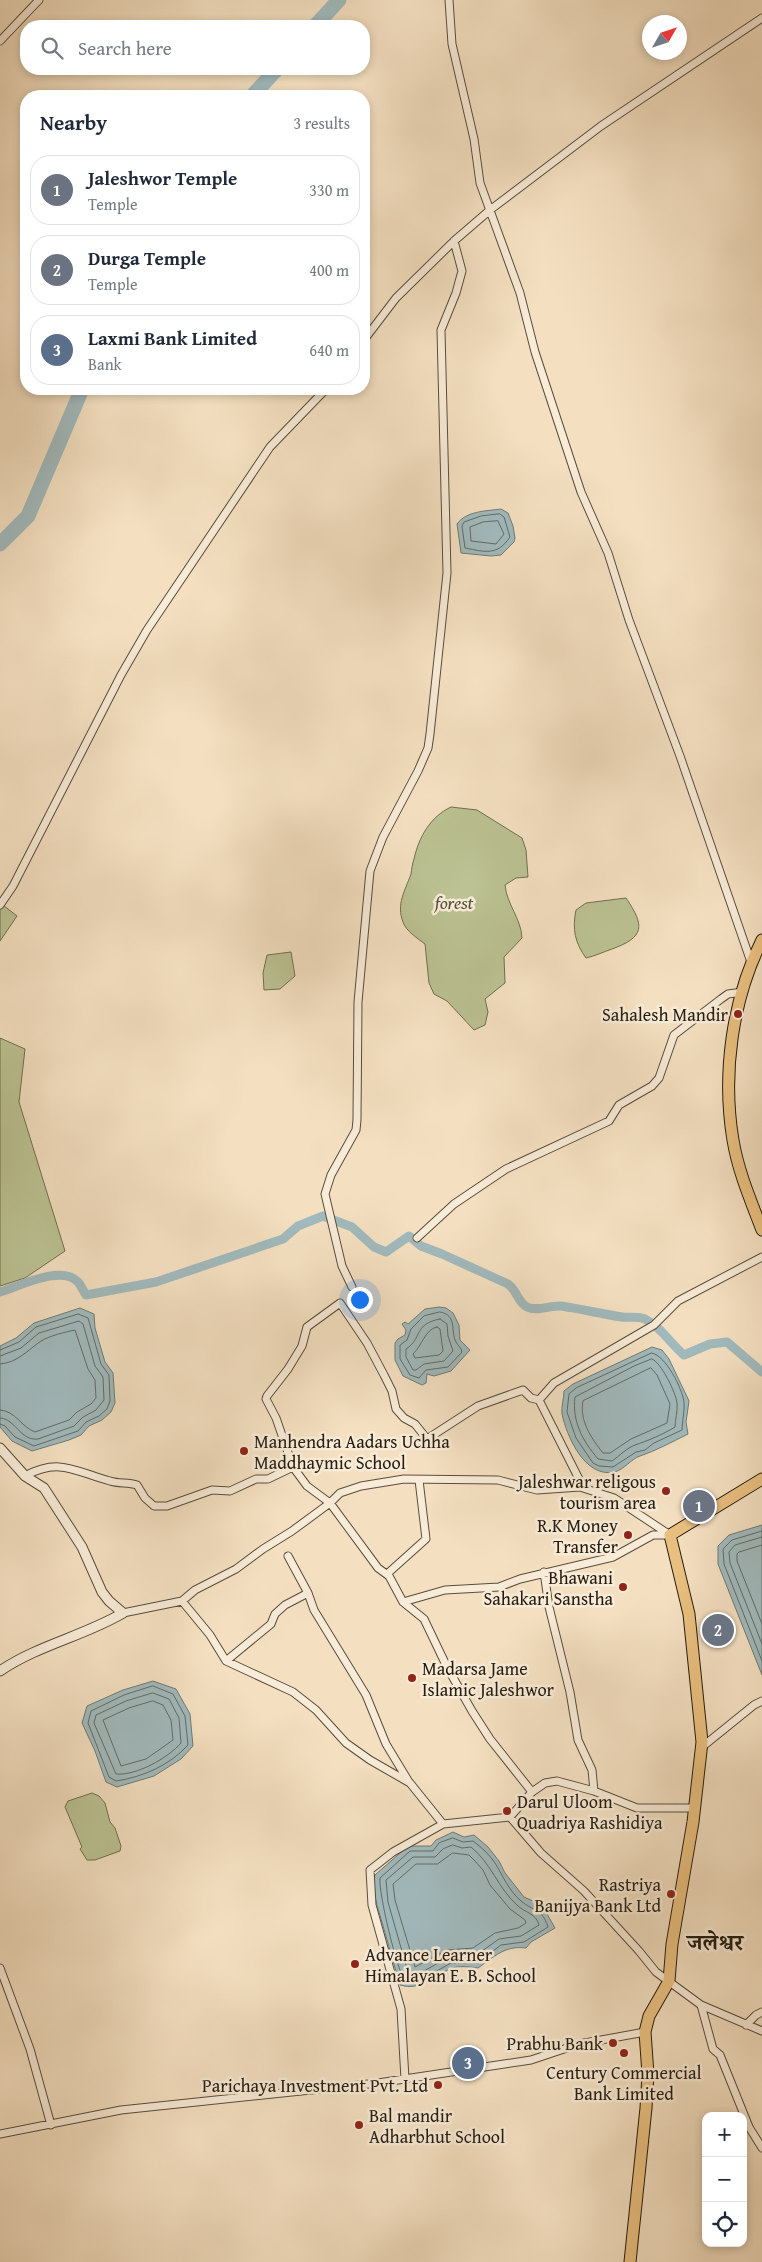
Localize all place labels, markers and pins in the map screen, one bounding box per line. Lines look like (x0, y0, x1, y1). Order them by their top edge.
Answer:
place label: Sahalesh Mandir (602, 1001, 729, 1028)
marker: Sahalesh Mandir (732, 1008, 744, 1020)
place label: Manhendra Aadars Uchha Maddhaymic School (254, 1428, 450, 1476)
marker: Manhendra Aadars Uchha Maddhaymic School (238, 1445, 250, 1457)
place label: Jaleshwar religous tourism area (516, 1468, 656, 1516)
marker: Jaleshwar religous tourism area (660, 1485, 672, 1497)
pin: 1 (683, 1487, 715, 1525)
place label: R.K Money Transfer (537, 1512, 619, 1560)
marker: R.K Money Transfer (622, 1529, 634, 1541)
place label: Bhawani Sahakari Sanstha (483, 1564, 613, 1612)
marker: Bhawani Sahakari Sanstha (617, 1581, 629, 1593)
pin: 2 (702, 1611, 734, 1649)
place label: Madarsa Jame Islamic Jaleshwor (422, 1655, 555, 1703)
marker: Madarsa Jame Islamic Jaleshwor (406, 1672, 418, 1684)
place label: Darul Uloom Quadriya Rashidiya (517, 1788, 663, 1836)
marker: Darul Uloom Quadriya Rashidiya (501, 1805, 513, 1817)
place label: Rastriya Banijya Bank Ltd (534, 1871, 661, 1919)
marker: Rastriya Banijya Bank Ltd (665, 1888, 677, 1900)
place label: Advance Learner Himalayan E. B. School (365, 1941, 536, 1989)
marker: Advance Learner Himalayan E. B. School (349, 1958, 361, 1970)
place label: Prabhu Bank (506, 2030, 604, 2057)
marker: Prabhu Bank (607, 2037, 619, 2049)
pin: 3 (452, 2044, 484, 2082)
marker: Century Commercial Bank Limited (618, 2047, 630, 2059)
place label: Century Commercial Bank Limited (546, 2059, 702, 2107)
place label: Parichaya Investment Pvt. Ltd (202, 2072, 428, 2099)
marker: Parichaya Investment Pvt. Ltd (432, 2079, 444, 2091)
place label: Bal mandir Adharbhut School (369, 2102, 505, 2150)
marker: Bal mandir Adharbhut School (353, 2119, 365, 2131)

